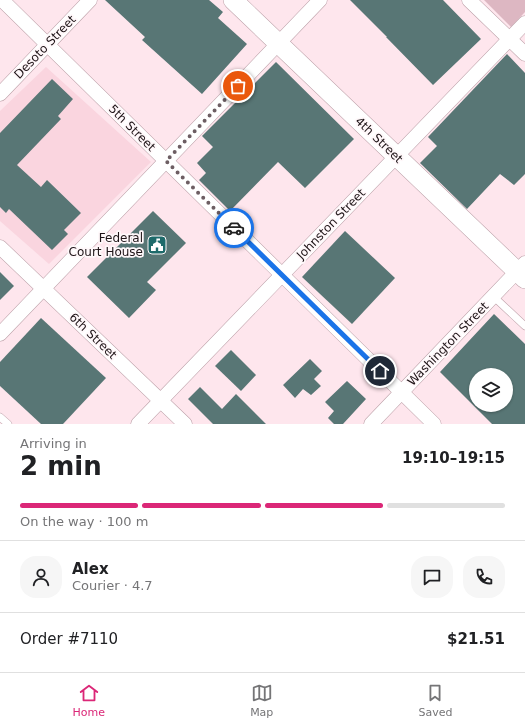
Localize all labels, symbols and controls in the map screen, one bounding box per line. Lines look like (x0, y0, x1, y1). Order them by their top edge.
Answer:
street label: Desoto Street (11, 12, 79, 82)
pin (221, 69, 255, 103)
icon: bag (227, 75, 249, 97)
street label: 5th Street (106, 102, 158, 154)
street label: 4th Street (352, 114, 406, 166)
street label: Johnston Street (293, 186, 368, 263)
courier (214, 208, 254, 248)
icon: car (223, 217, 245, 239)
place label: Federal Court House (69, 231, 143, 259)
public building icon: Federal Court House (146, 234, 168, 256)
street label: Washington Street (404, 299, 492, 389)
street label: 6th Street (66, 310, 120, 362)
pin (363, 354, 397, 388)
icon: home (369, 360, 391, 382)
map controls (469, 368, 513, 412)
button: layers (469, 368, 513, 412)
text: Arriving in (20, 436, 87, 451)
text: 19:10–19:15 (402, 449, 505, 467)
text: 2 min (20, 451, 102, 481)
text: On the way · 100 m (20, 514, 148, 529)
button: person (20, 556, 62, 598)
button: chat (411, 556, 453, 598)
button: phone (463, 556, 505, 598)
text: Alex (72, 560, 109, 578)
text: Courier · 4.7 (72, 578, 153, 593)
text: Order #7110 (20, 630, 118, 648)
text: $21.51 (447, 630, 505, 648)
tab: Home (73, 682, 105, 719)
tab: Map (250, 682, 273, 719)
tab: Saved (418, 682, 452, 719)

